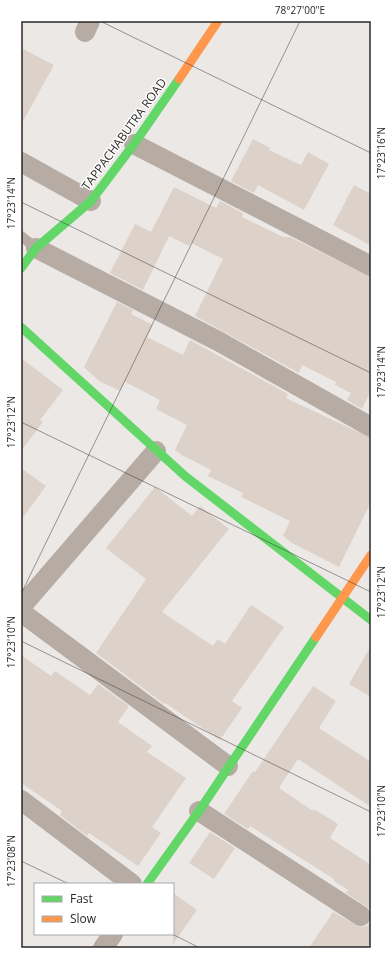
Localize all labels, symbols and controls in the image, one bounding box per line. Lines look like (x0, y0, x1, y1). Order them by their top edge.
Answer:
text: 78°27'00"E (275, 3, 325, 17)
street label: TAPPACHABUTRA ROAD (78, 75, 170, 193)
text: 17°23'16"N (374, 127, 388, 179)
text: 17°23'14"N (4, 177, 18, 229)
text: 17°23'14"N (374, 346, 388, 398)
text: 17°23'12"N (4, 396, 18, 448)
text: 17°23'12"N (374, 566, 388, 618)
text: 17°23'10"N (4, 616, 18, 668)
text: 17°23'10"N (374, 785, 388, 837)
text: 17°23'08"N (4, 835, 18, 887)
legend (34, 883, 174, 935)
text: Fast (70, 890, 93, 907)
text: Slow (70, 910, 97, 927)

